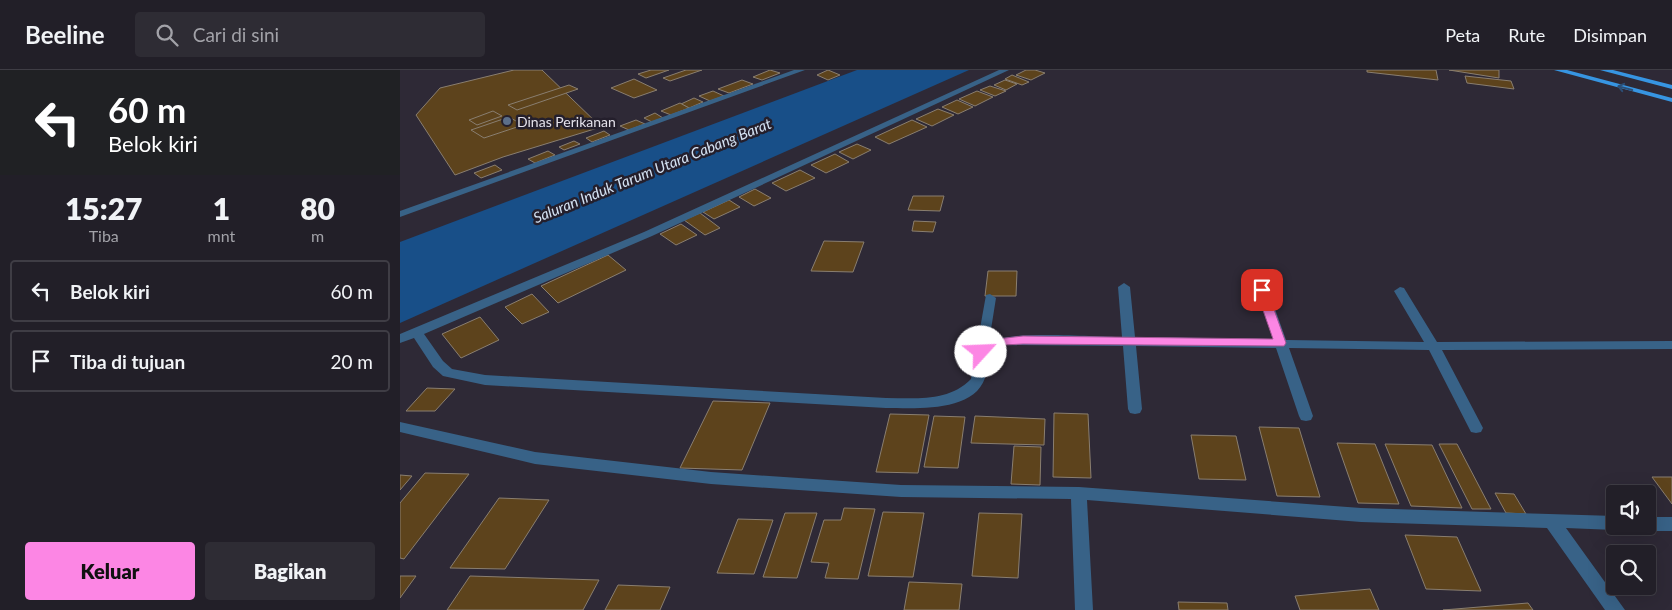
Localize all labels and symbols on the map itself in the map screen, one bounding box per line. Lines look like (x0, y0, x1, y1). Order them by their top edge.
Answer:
one-way arrow (1617, 82, 1633, 92)
place label: Dinas Perikanan (517, 113, 616, 130)
water label: Saluran Induk Tarum Utara Cabang Barat (530, 114, 774, 226)
marker: Dinas Perikanan (501, 115, 513, 127)
pin (1241, 269, 1283, 311)
position arrow (954, 325, 1006, 377)

